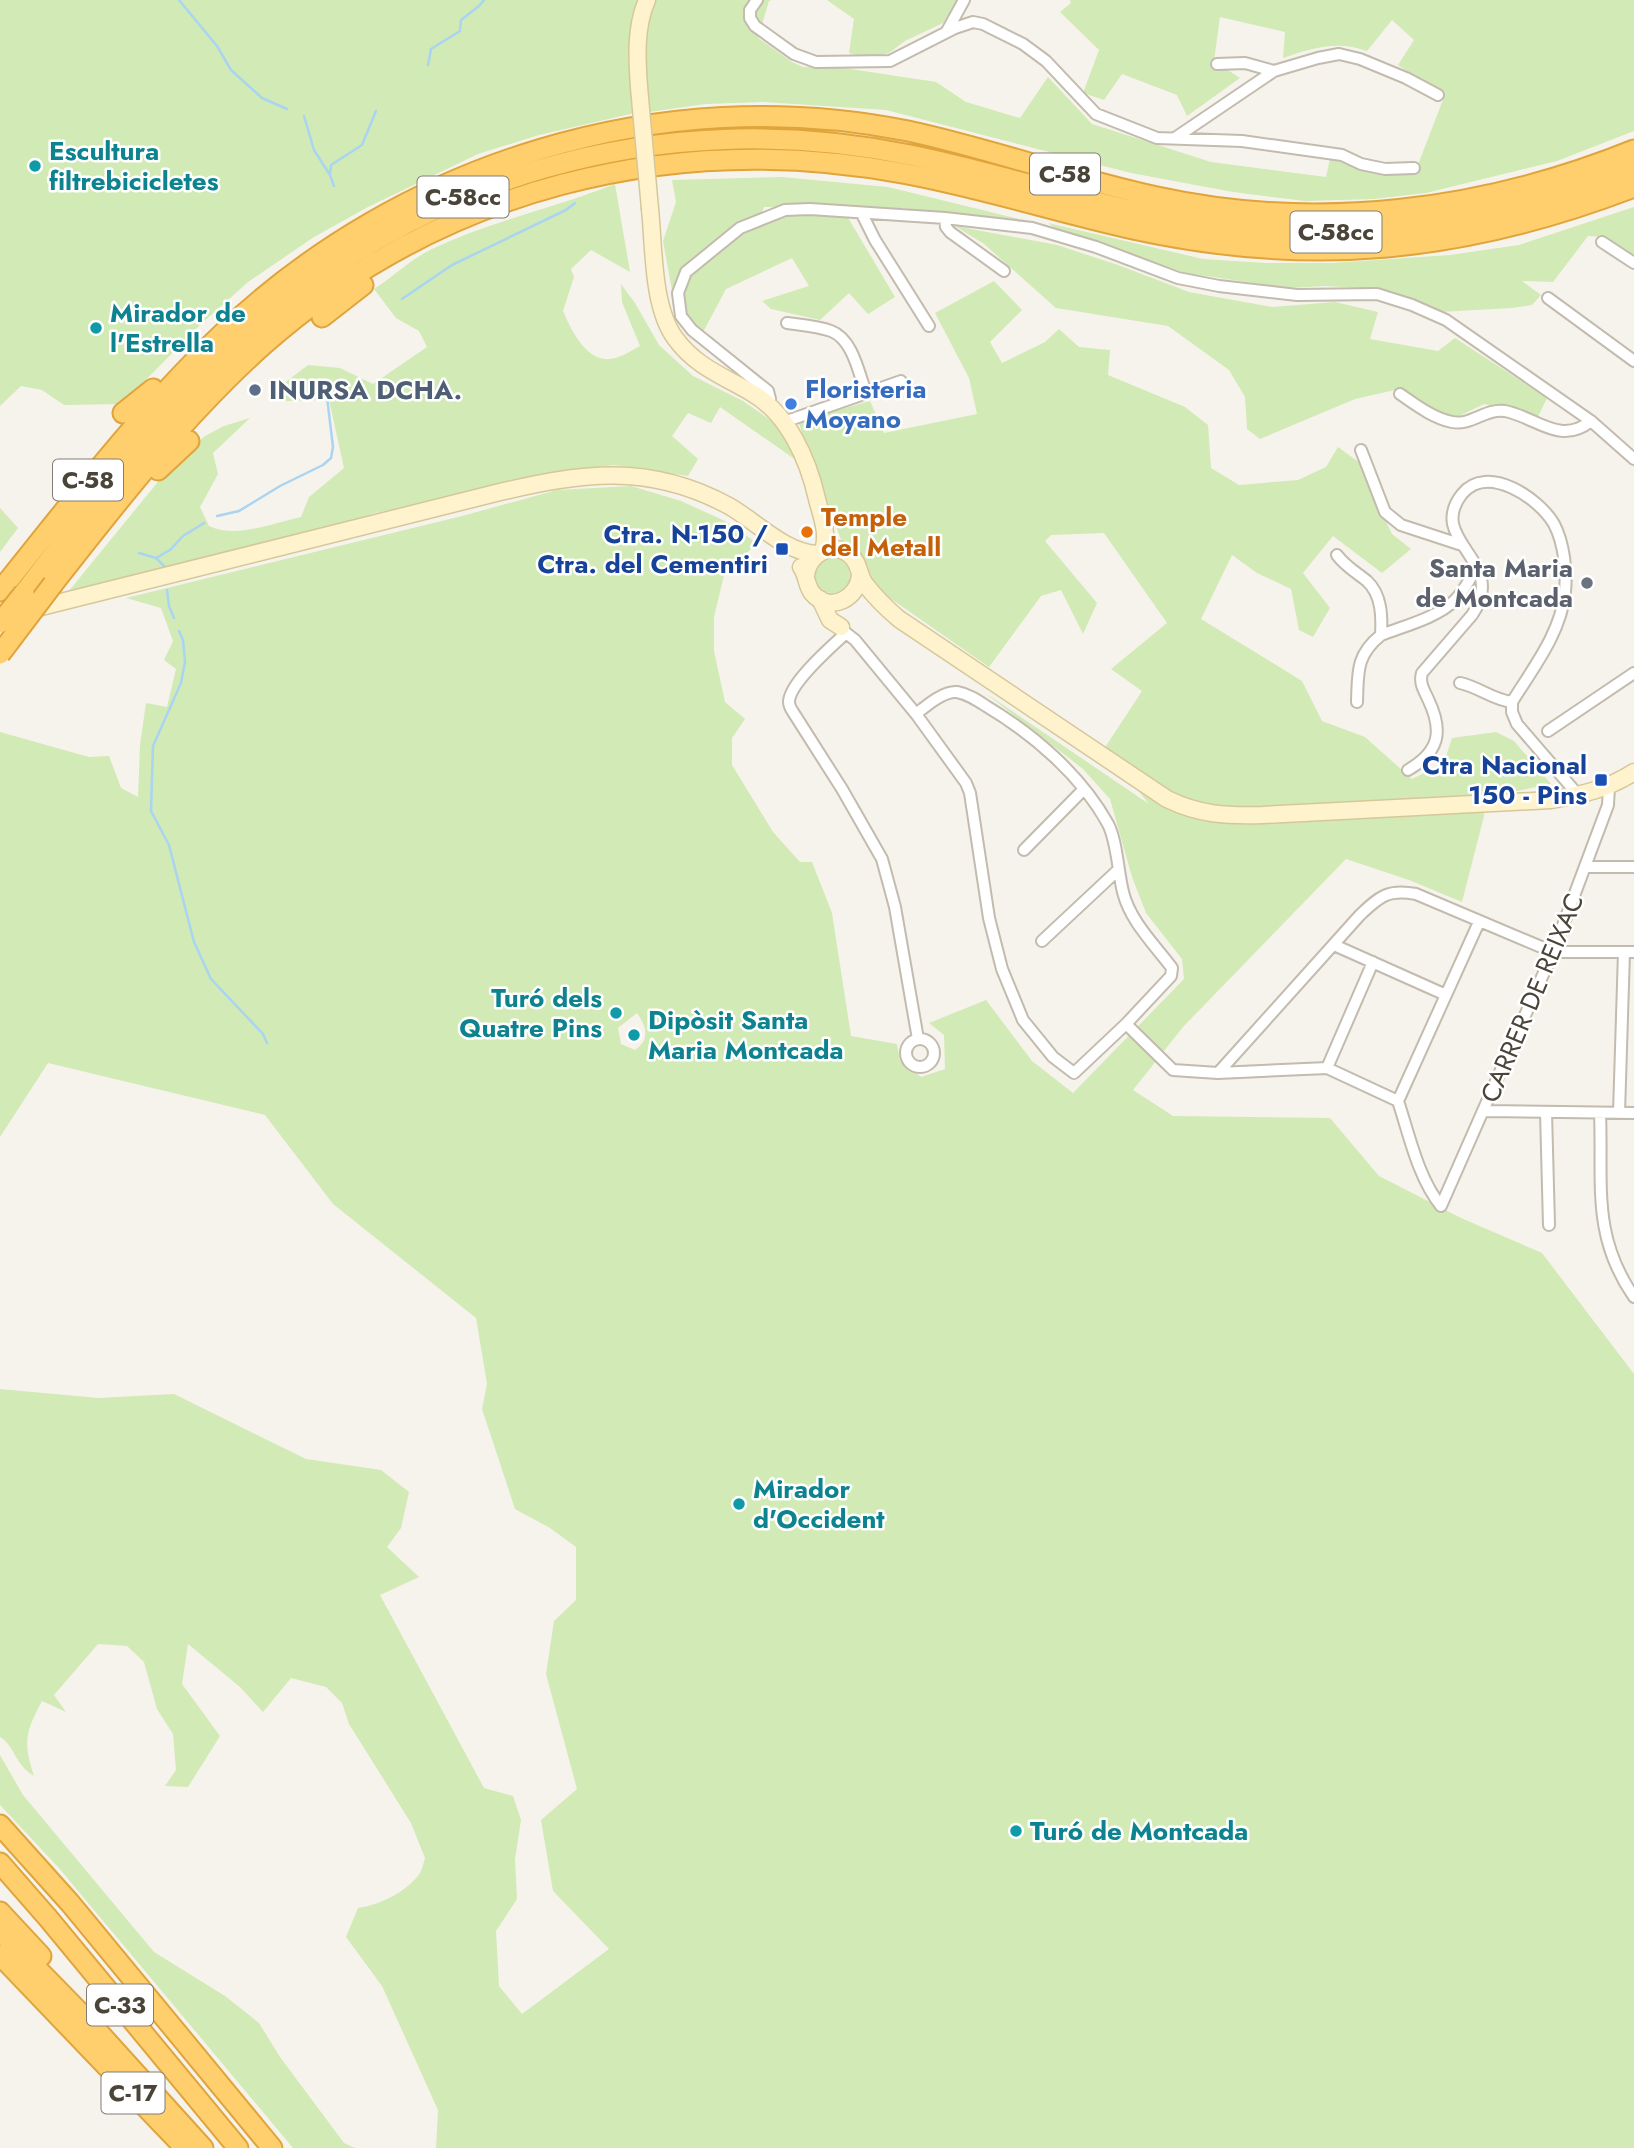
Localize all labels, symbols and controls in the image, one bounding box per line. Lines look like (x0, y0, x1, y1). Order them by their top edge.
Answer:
place label: Escultura filtrebicicletes (49, 132, 219, 200)
road number: C-58 (1030, 154, 1100, 194)
marker: Escultura filtrebicicletes (27, 158, 43, 174)
road number: C-58cc (418, 176, 508, 218)
road number: C-58cc (1290, 212, 1382, 253)
place label: Mirador de l'Estrella (110, 294, 246, 362)
marker: Mirador de l'Estrella (88, 320, 104, 336)
place label: Floristeria Moyano (805, 370, 927, 438)
place label: INURSA DCHA. (269, 371, 462, 409)
marker: INURSA DCHA. (247, 382, 263, 398)
marker: Floristeria Moyano (783, 396, 799, 412)
road number: C-58 (53, 460, 123, 500)
place label: Temple del Metall (821, 498, 941, 566)
place label: Ctra. N-150 / Ctra. del Cementiri (537, 515, 768, 583)
marker: Temple del Metall (799, 524, 815, 540)
marker: Ctra. N-150 / Ctra. del Cementiri (774, 541, 790, 557)
place label: Santa Maria de Montcada (1416, 549, 1573, 617)
marker: Santa Maria de Montcada (1579, 575, 1595, 591)
place label: Ctra Nacional 150 - Pins (1422, 746, 1587, 814)
marker: Ctra Nacional 150 - Pins (1593, 772, 1609, 788)
street label: CARRER DE REIXAC (1471, 887, 1593, 1109)
place label: Turó dels Quatre Pins (459, 979, 602, 1047)
place label: Dipòsit Santa Maria Montcada (648, 1001, 844, 1069)
marker: Turó dels Quatre Pins (608, 1005, 624, 1021)
marker: Dipòsit Santa Maria Montcada (626, 1027, 642, 1043)
place label: Mirador d'Occident (753, 1470, 885, 1538)
marker: Mirador d'Occident (731, 1496, 747, 1512)
place label: Turó de Montcada (1030, 1812, 1248, 1850)
marker: Turó de Montcada (1008, 1823, 1024, 1839)
road number: C-33 (87, 1984, 153, 2026)
road number: C-17 (102, 2072, 164, 2114)

